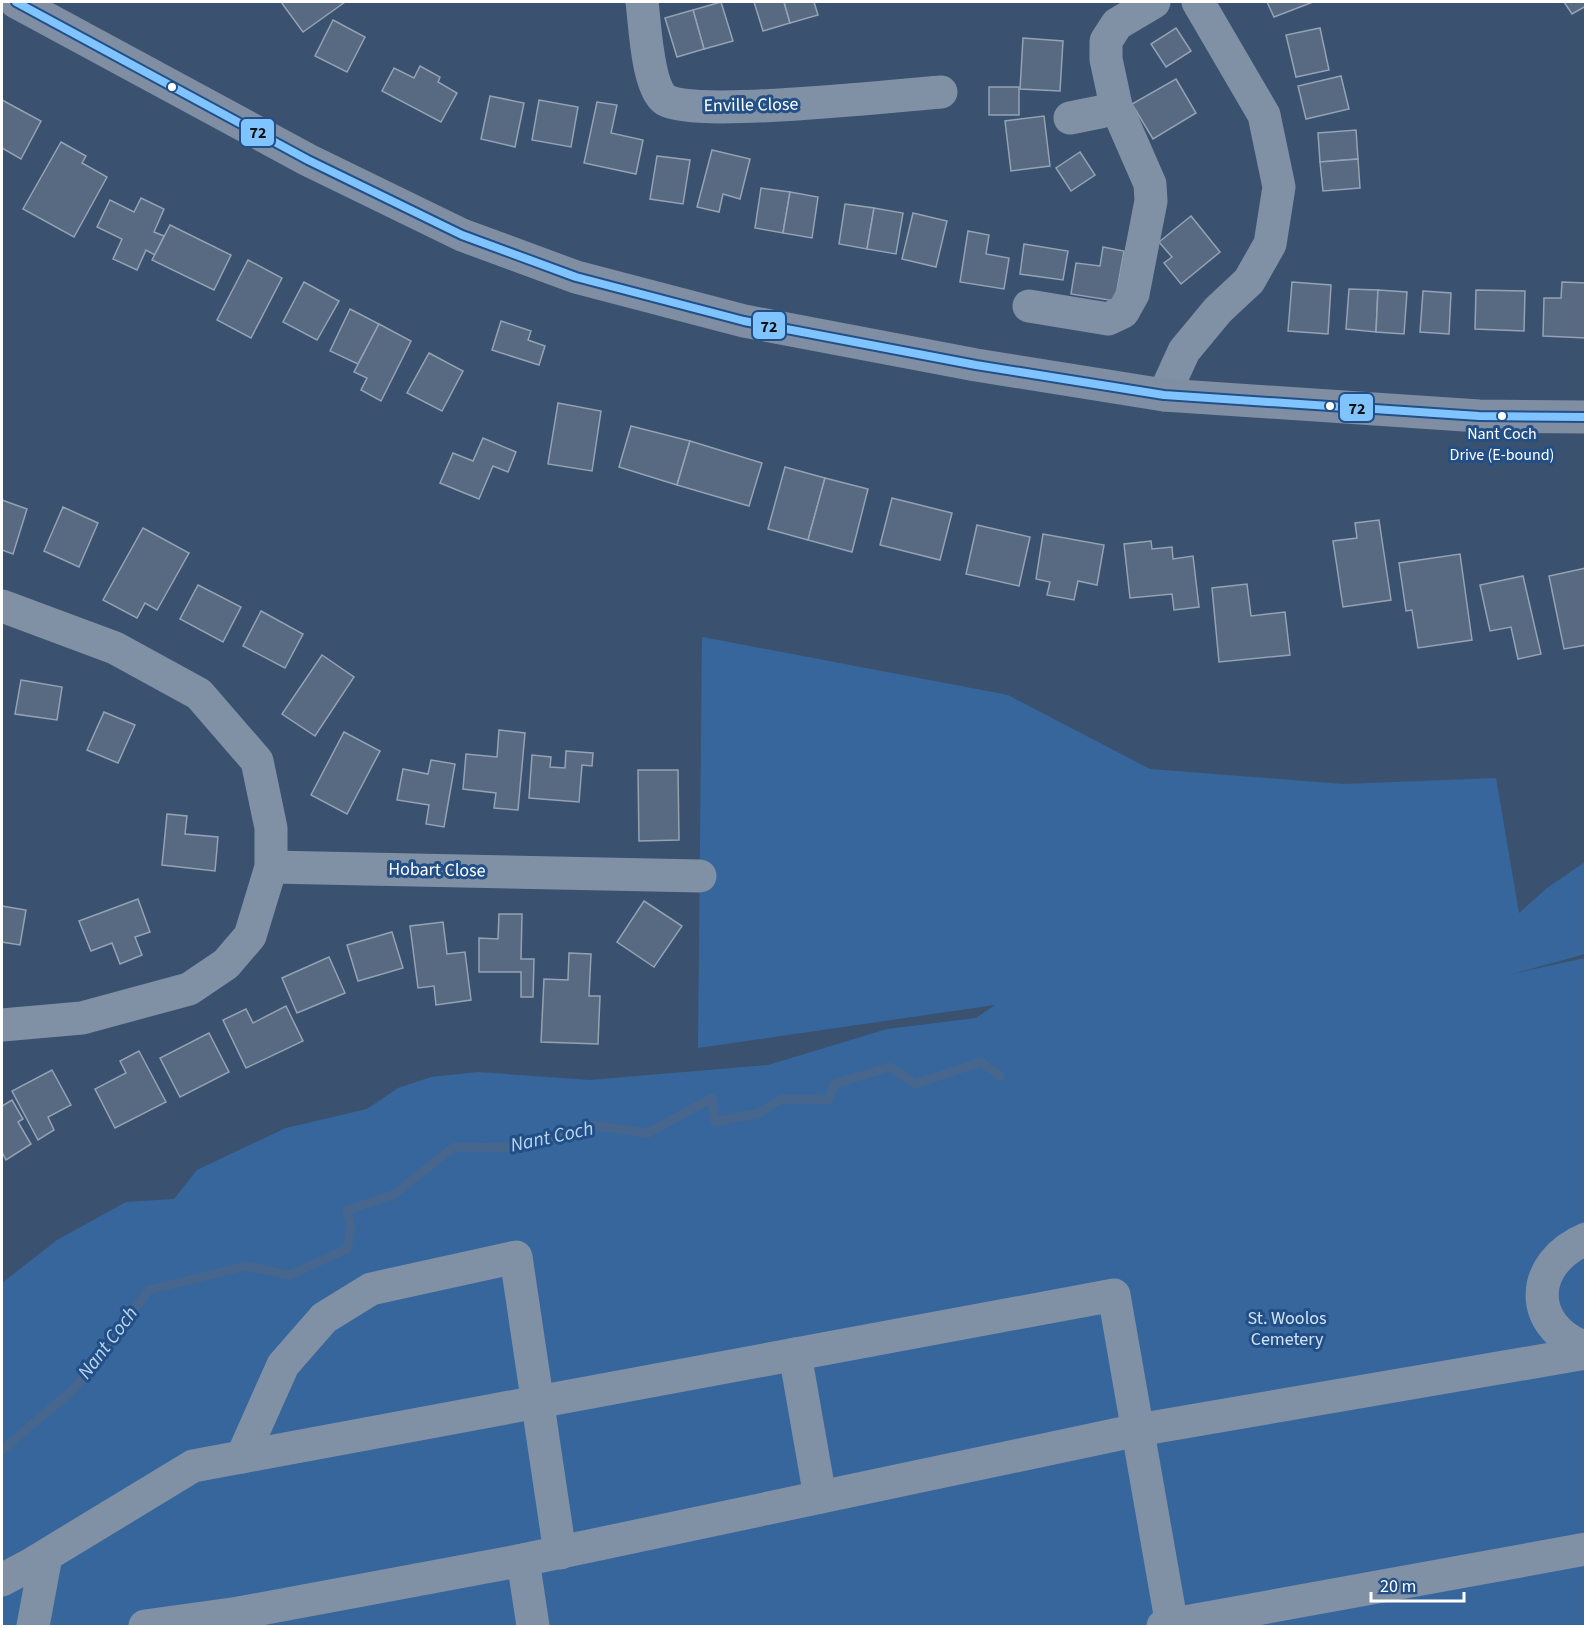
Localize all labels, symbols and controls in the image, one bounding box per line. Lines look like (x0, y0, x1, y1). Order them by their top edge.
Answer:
unlabelled marker (166, 81, 178, 93)
street label: Enville Close (703, 92, 799, 118)
line badge: 72 (240, 118, 275, 147)
text: 72 (250, 122, 266, 144)
line badge: 72 (752, 311, 786, 340)
text: 72 (761, 316, 777, 338)
line badge: 72 (1339, 393, 1374, 422)
text: 72 (1349, 398, 1365, 420)
unlabelled marker (1324, 400, 1336, 412)
marker: Nant Coch Drive (E-bound) (1496, 410, 1508, 422)
place label: Nant Coch Drive (E-bound) (1450, 423, 1554, 466)
street label: Hobart Close (388, 857, 486, 883)
water label: Nant Coch (508, 1115, 596, 1159)
water label: Nant Coch (71, 1301, 145, 1385)
park label: St. Woolos Cemetery (1248, 1306, 1326, 1352)
scale bar (1371, 1565, 1464, 1603)
text: 20 m (1380, 1574, 1416, 1599)

